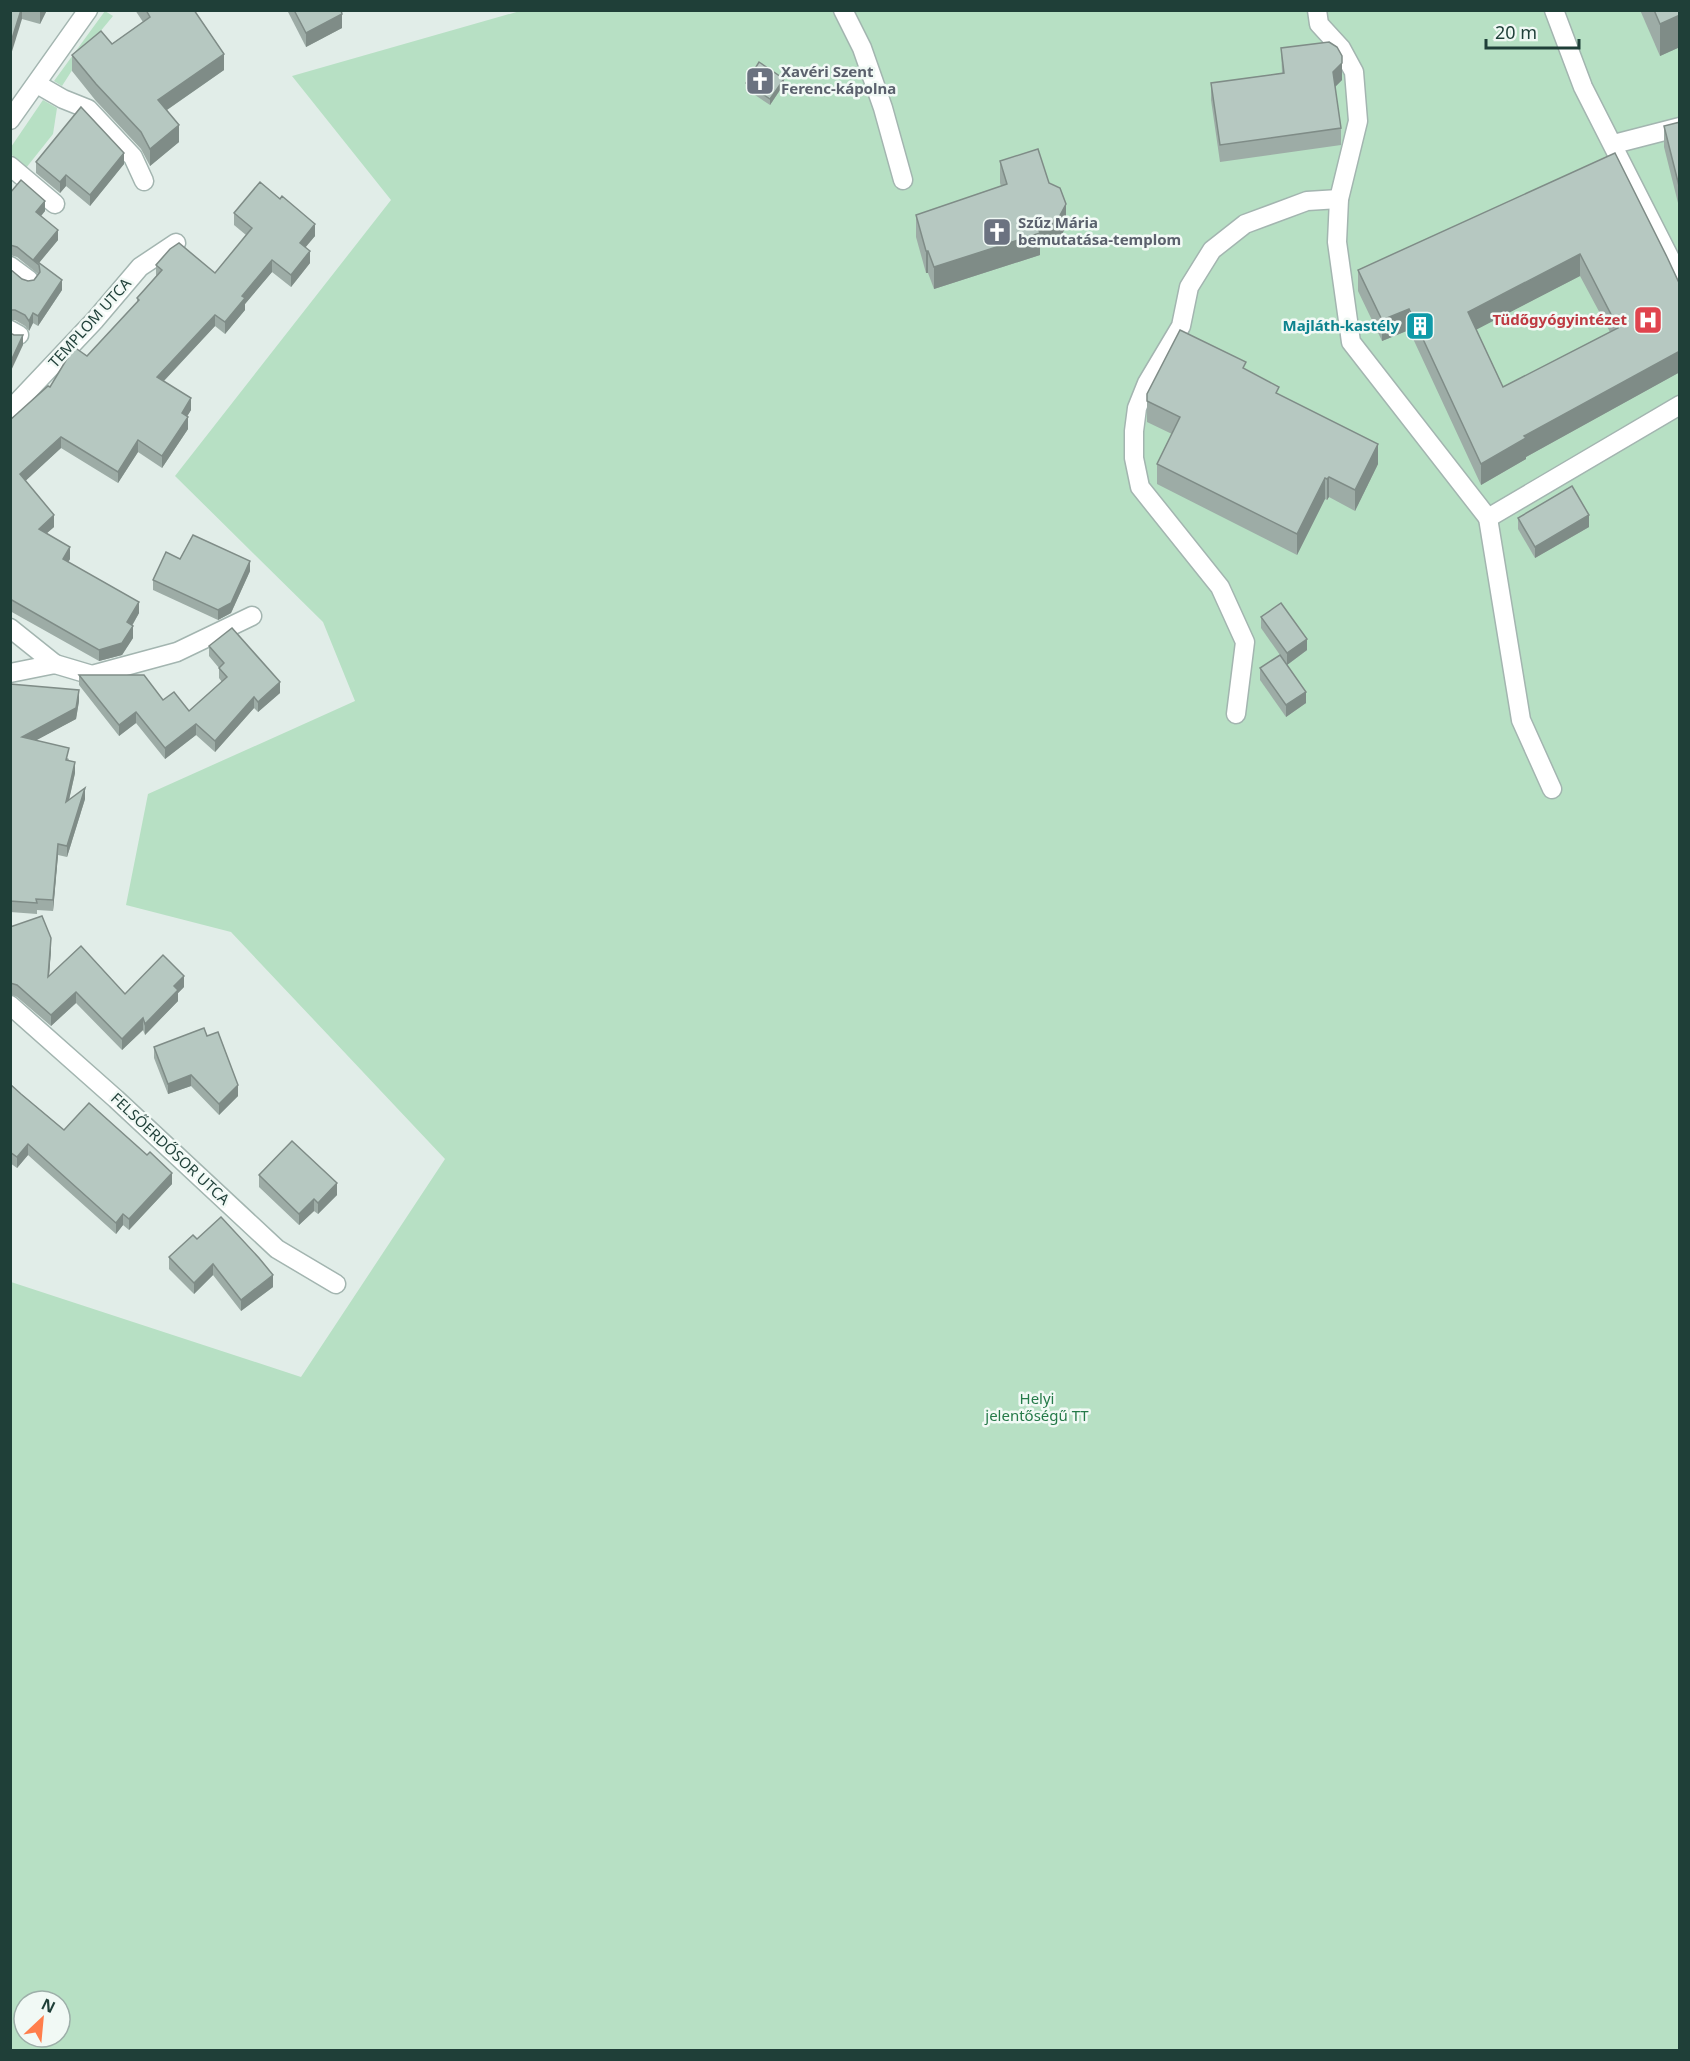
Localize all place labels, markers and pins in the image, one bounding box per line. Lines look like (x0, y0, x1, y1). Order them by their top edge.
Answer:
place label: Xavéri Szent Ferenc-kápolna (781, 61, 896, 98)
church icon: Xavéri Szent Ferenc-kápolna (744, 65, 776, 97)
place label: Szűz Mária bemutatása-templom (1018, 212, 1181, 249)
church icon: Szűz Mária bemutatása-templom (981, 216, 1013, 248)
hospital icon: Tüdőgyógyintézet (1632, 304, 1664, 336)
place label: Tüdőgyógyintézet (1493, 309, 1627, 329)
building icon: Majláth-kastély (1404, 310, 1436, 342)
place label: Majláth-kastély (1283, 315, 1399, 335)

